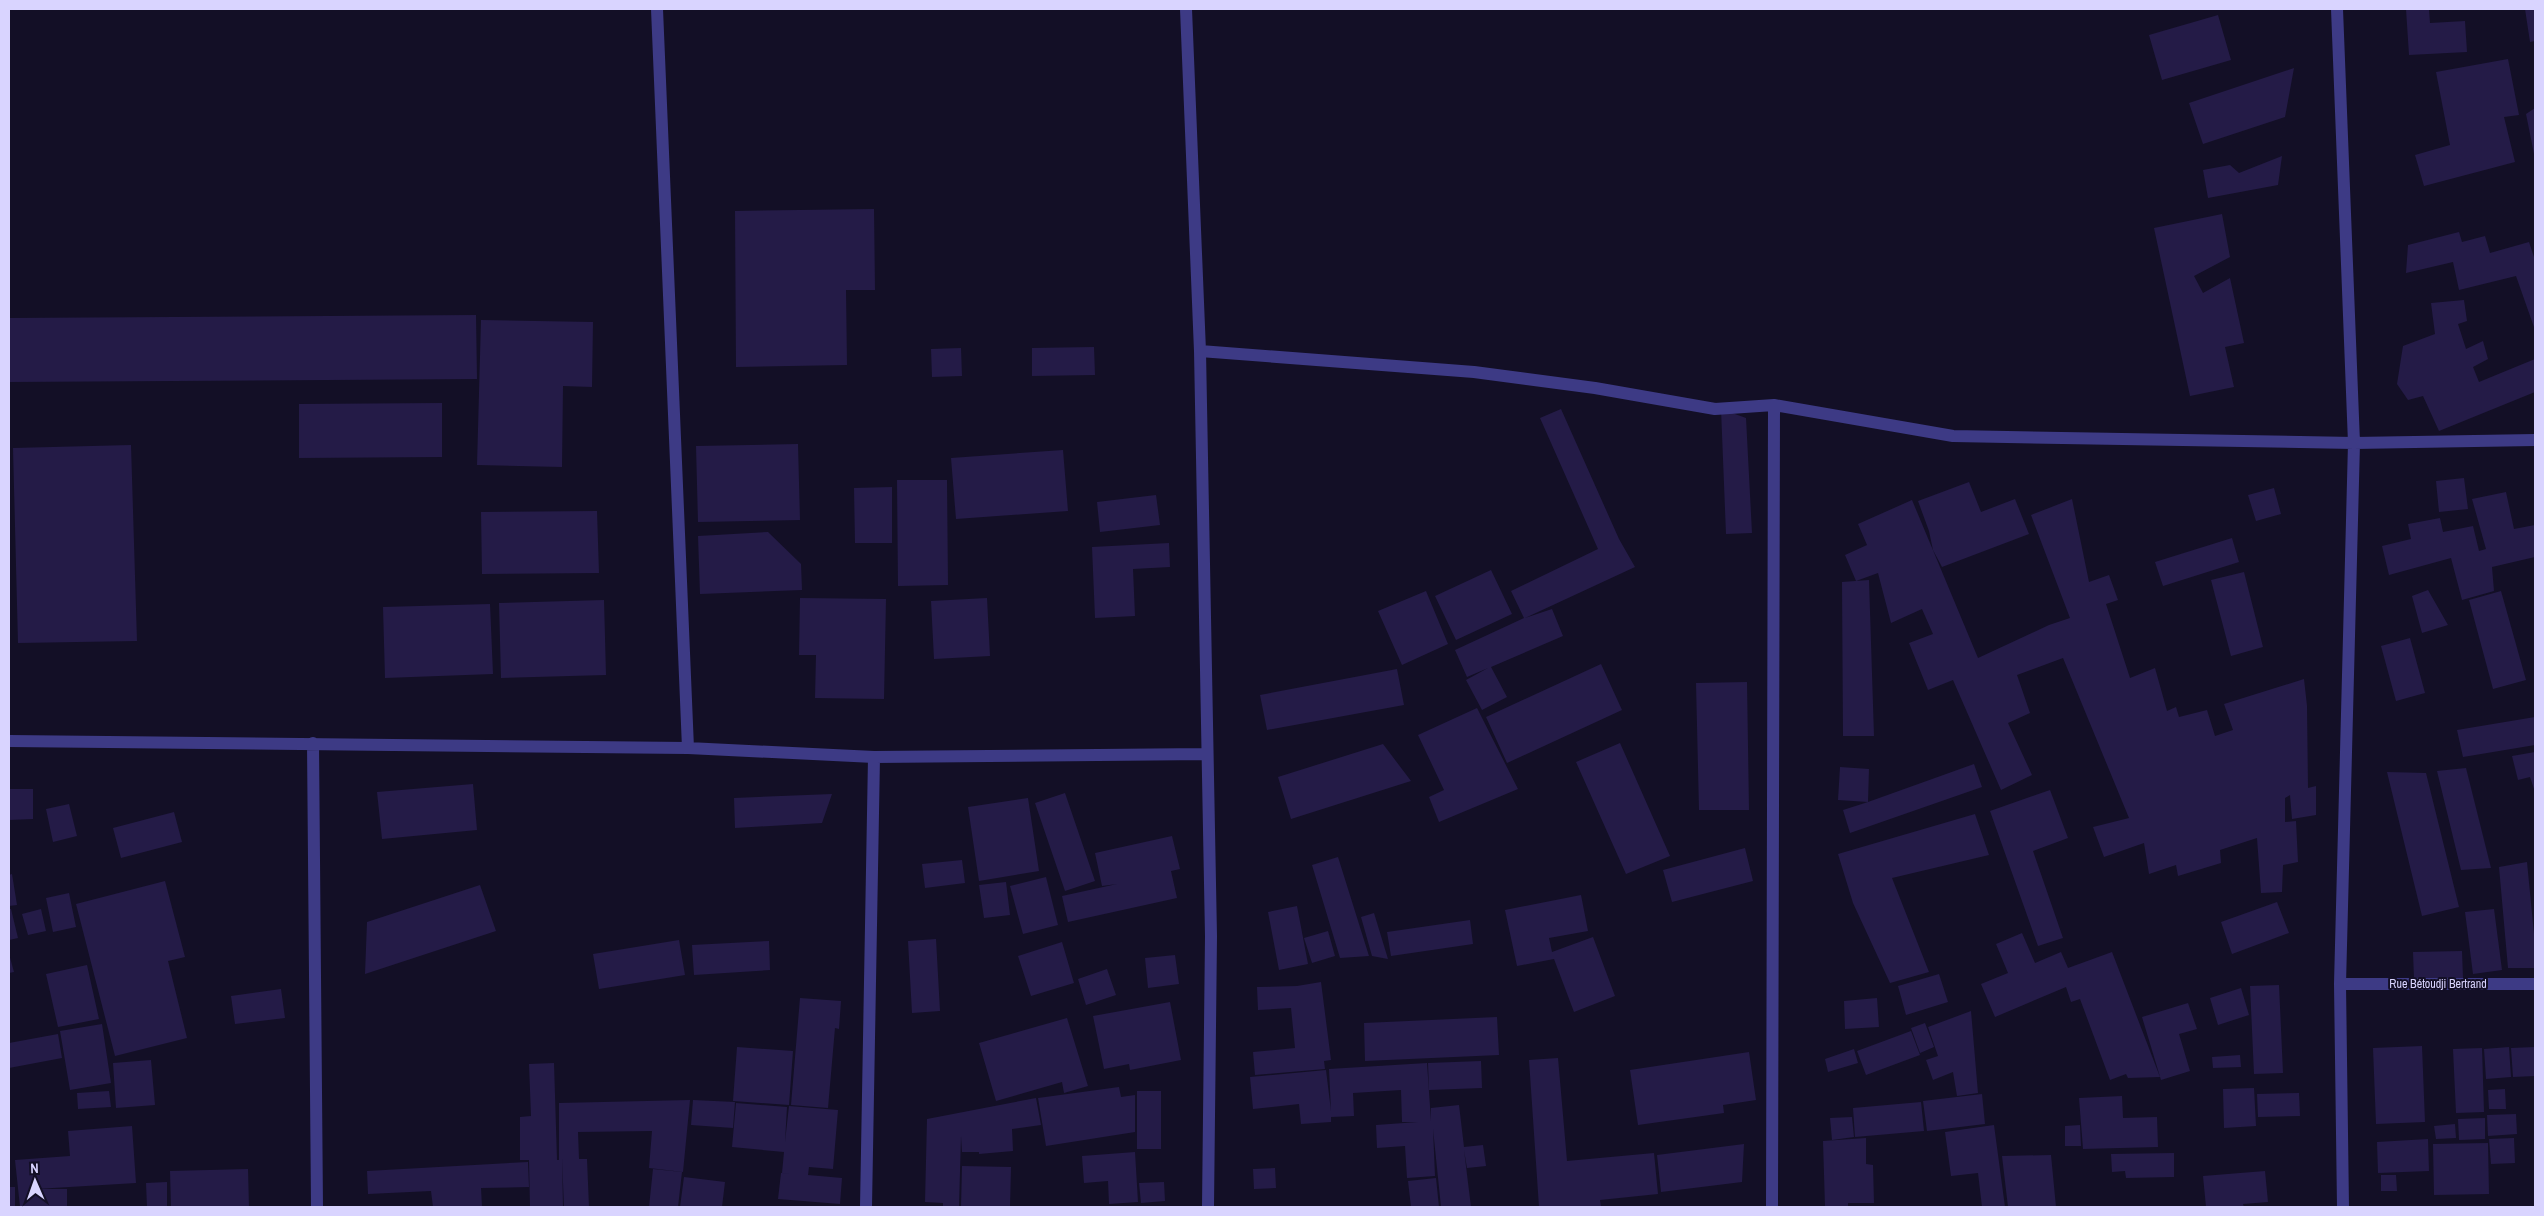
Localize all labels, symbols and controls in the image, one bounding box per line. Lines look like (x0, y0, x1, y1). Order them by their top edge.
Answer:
street label: Rue Bétoudji Bertrand (2389, 976, 2487, 992)
north arrow (10, 1156, 60, 1206)
text: N (30, 1159, 39, 1177)

